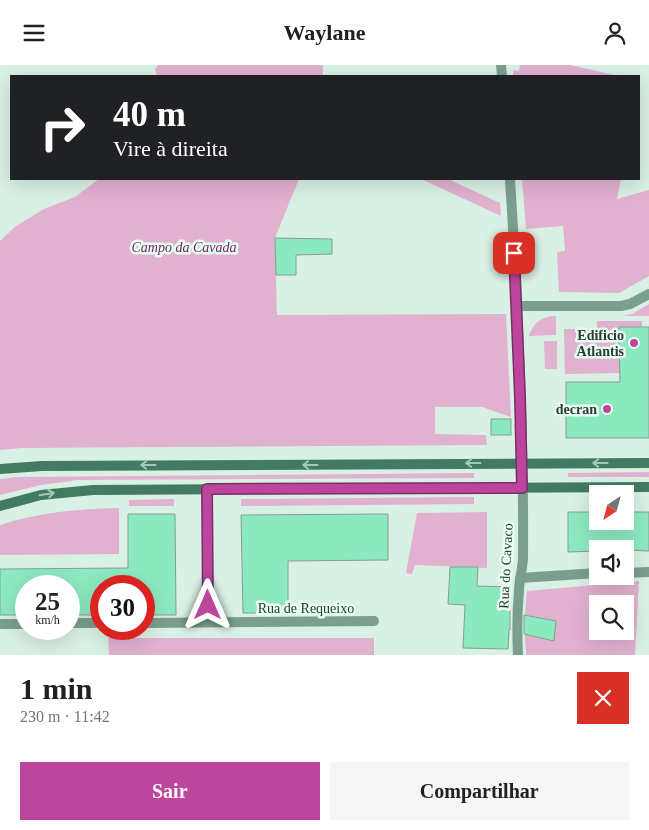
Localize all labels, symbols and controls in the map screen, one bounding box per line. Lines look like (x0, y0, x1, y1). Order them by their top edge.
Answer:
icon: menu (20, 19, 48, 47)
icon: person (601, 19, 629, 47)
text: Waylane (284, 20, 365, 45)
icon: right (30, 95, 95, 160)
text: 40 m (113, 95, 186, 134)
text: Vire à direita (113, 136, 228, 161)
pin (493, 232, 535, 274)
icon: arrive (500, 239, 528, 267)
park label: Campo da Cavada (132, 240, 237, 255)
place label: Edificio Atlantis (577, 328, 625, 359)
marker: Edificio Atlantis (628, 337, 640, 349)
place label: decran (556, 402, 597, 417)
marker: decran (601, 403, 613, 415)
one-way arrow (465, 458, 482, 468)
one-way arrow (593, 458, 609, 468)
one-way arrow (303, 460, 319, 469)
one-way arrow (140, 461, 156, 470)
north arrow (589, 485, 634, 530)
map controls (589, 485, 634, 640)
one-way arrow (39, 489, 55, 499)
street label: Rua do Cavaco (496, 523, 516, 609)
button: sound (589, 540, 634, 585)
speed limit sign: 30 (90, 575, 155, 640)
position arrow (181, 578, 233, 630)
text: 25 (35, 588, 60, 615)
button: search (589, 595, 634, 640)
street label: Rua de Requeixo (258, 601, 354, 616)
text: km/h (35, 613, 60, 627)
text: 1 min (20, 672, 93, 705)
button: close (577, 672, 629, 724)
text: 230 m · 11:42 (20, 708, 110, 725)
button: Sair (20, 762, 320, 820)
button: Compartilhar (330, 762, 629, 820)

